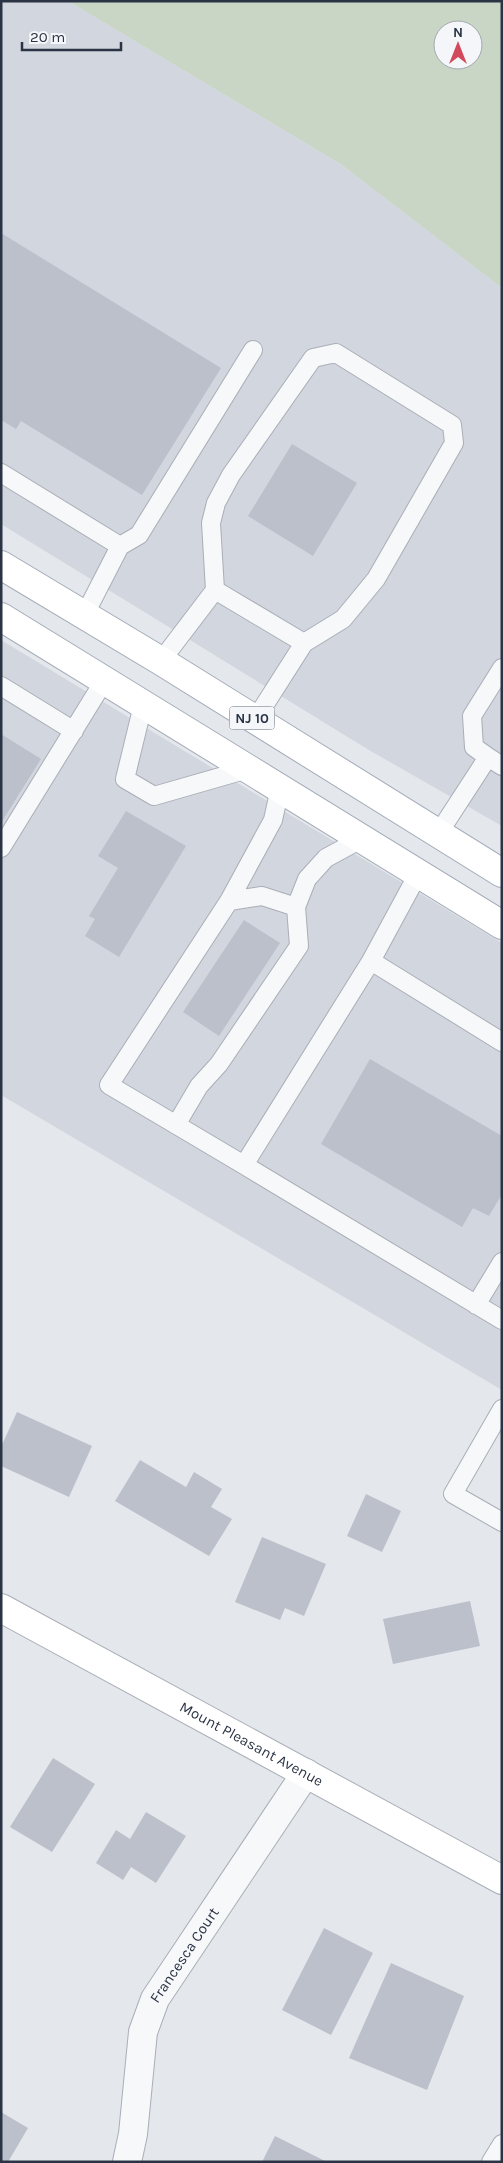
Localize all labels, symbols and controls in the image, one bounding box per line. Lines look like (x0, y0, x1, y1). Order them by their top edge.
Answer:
scale bar (22, 20, 121, 52)
north arrow (433, 20, 483, 70)
text: N (453, 24, 463, 41)
text: 20 m (30, 28, 65, 46)
road number: NJ 10 (230, 706, 274, 730)
street label: Mount Pleasant Avenue (177, 1698, 326, 1790)
street label: Francesca Court (146, 1904, 223, 2006)

